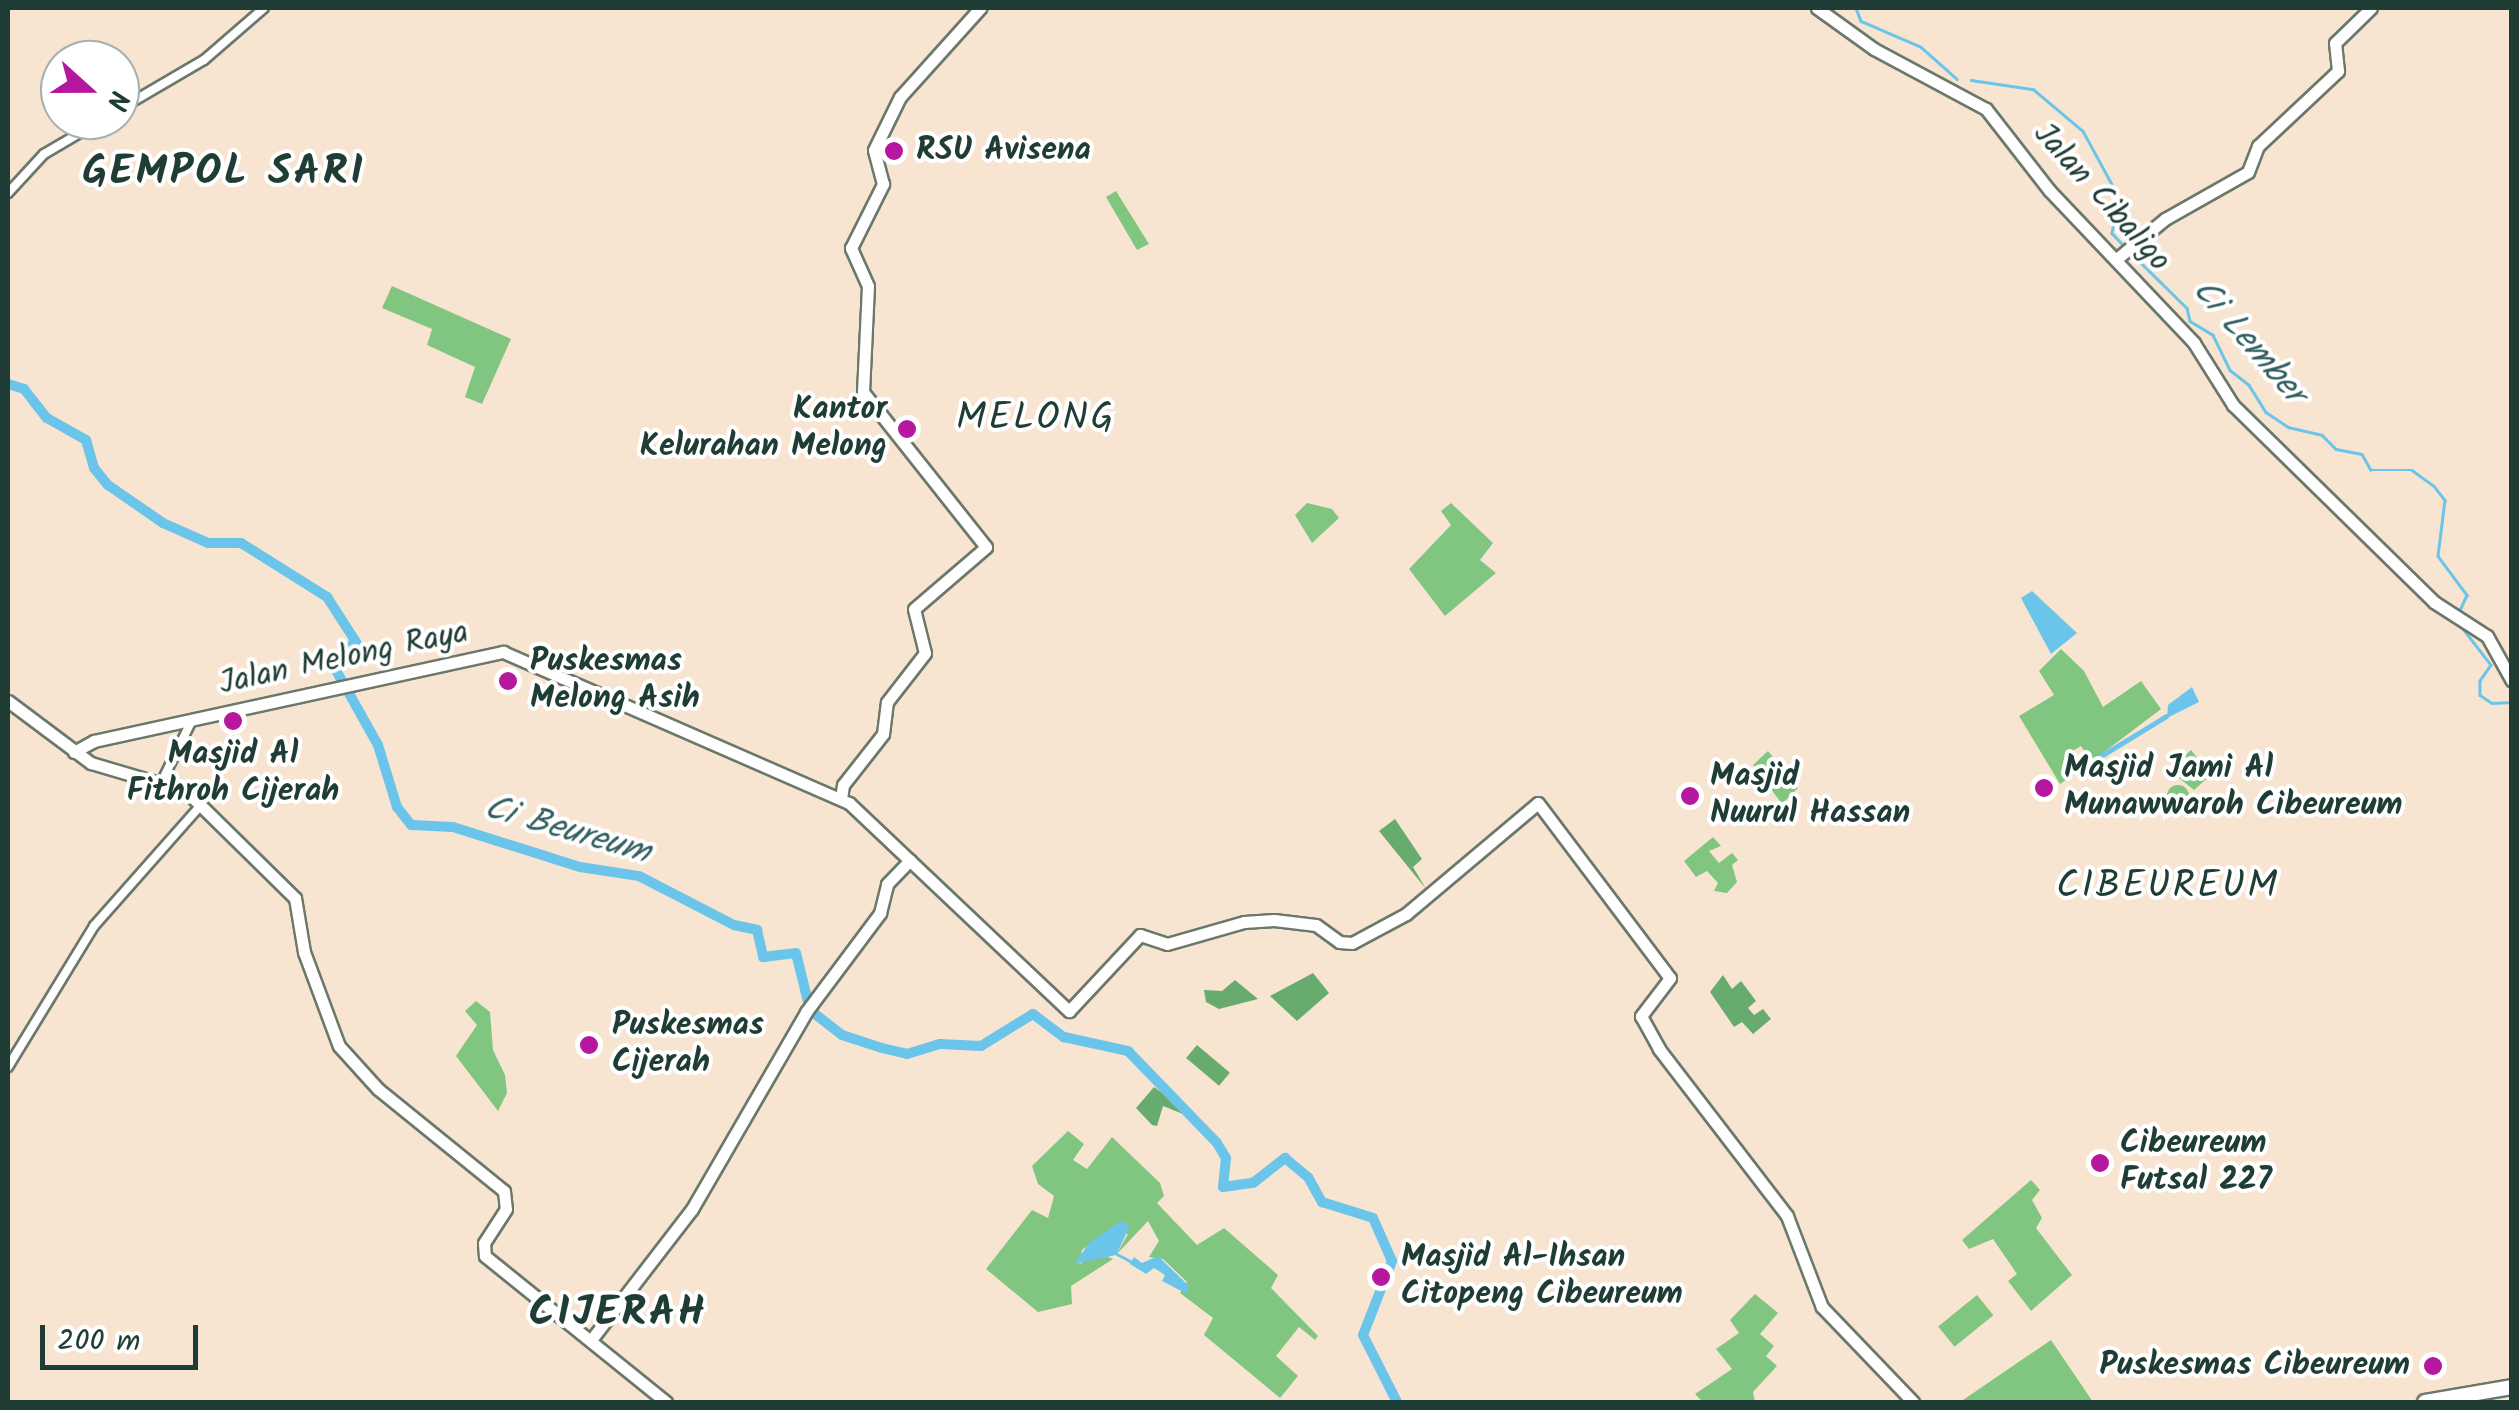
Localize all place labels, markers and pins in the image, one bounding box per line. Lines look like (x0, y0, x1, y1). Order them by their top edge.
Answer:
place label: RSU Avisena (916, 132, 1091, 170)
marker: RSU Avisena (881, 138, 907, 164)
place label: Kantor Kelurahan Melong (640, 392, 887, 467)
marker: Kantor Kelurahan Melong (896, 418, 918, 440)
place label: Puskesmas Melong Asih (530, 644, 700, 719)
marker: Puskesmas Melong Asih (495, 668, 521, 694)
marker: Masjid Al Fithroh Cijerah (222, 710, 244, 732)
place label: Masjid Al Fithroh Cijerah (127, 737, 339, 812)
place label: Masjid Jami Al Munawwaroh Cibeureum (2064, 751, 2402, 826)
place label: Masjid Nuurul Hassan (1710, 759, 1910, 834)
marker: Masjid Jami Al Munawwaroh Cibeureum (2033, 777, 2055, 799)
marker: Masjid Nuurul Hassan (1679, 785, 1701, 807)
place label: Puskesmas Cijerah (612, 1008, 764, 1083)
marker: Puskesmas Cijerah (576, 1032, 602, 1058)
place label: Cibeureum Futsal 227 (2120, 1126, 2272, 1201)
marker: Cibeureum Futsal 227 (2089, 1152, 2111, 1174)
place label: Masjid Al-Ihsan Citopeng Cibeureum (1401, 1240, 1683, 1315)
marker: Masjid Al-Ihsan Citopeng Cibeureum (1370, 1266, 1392, 1288)
place label: Puskesmas Cibeureum (2099, 1347, 2410, 1385)
marker: Puskesmas Cibeureum (2420, 1353, 2446, 1379)

